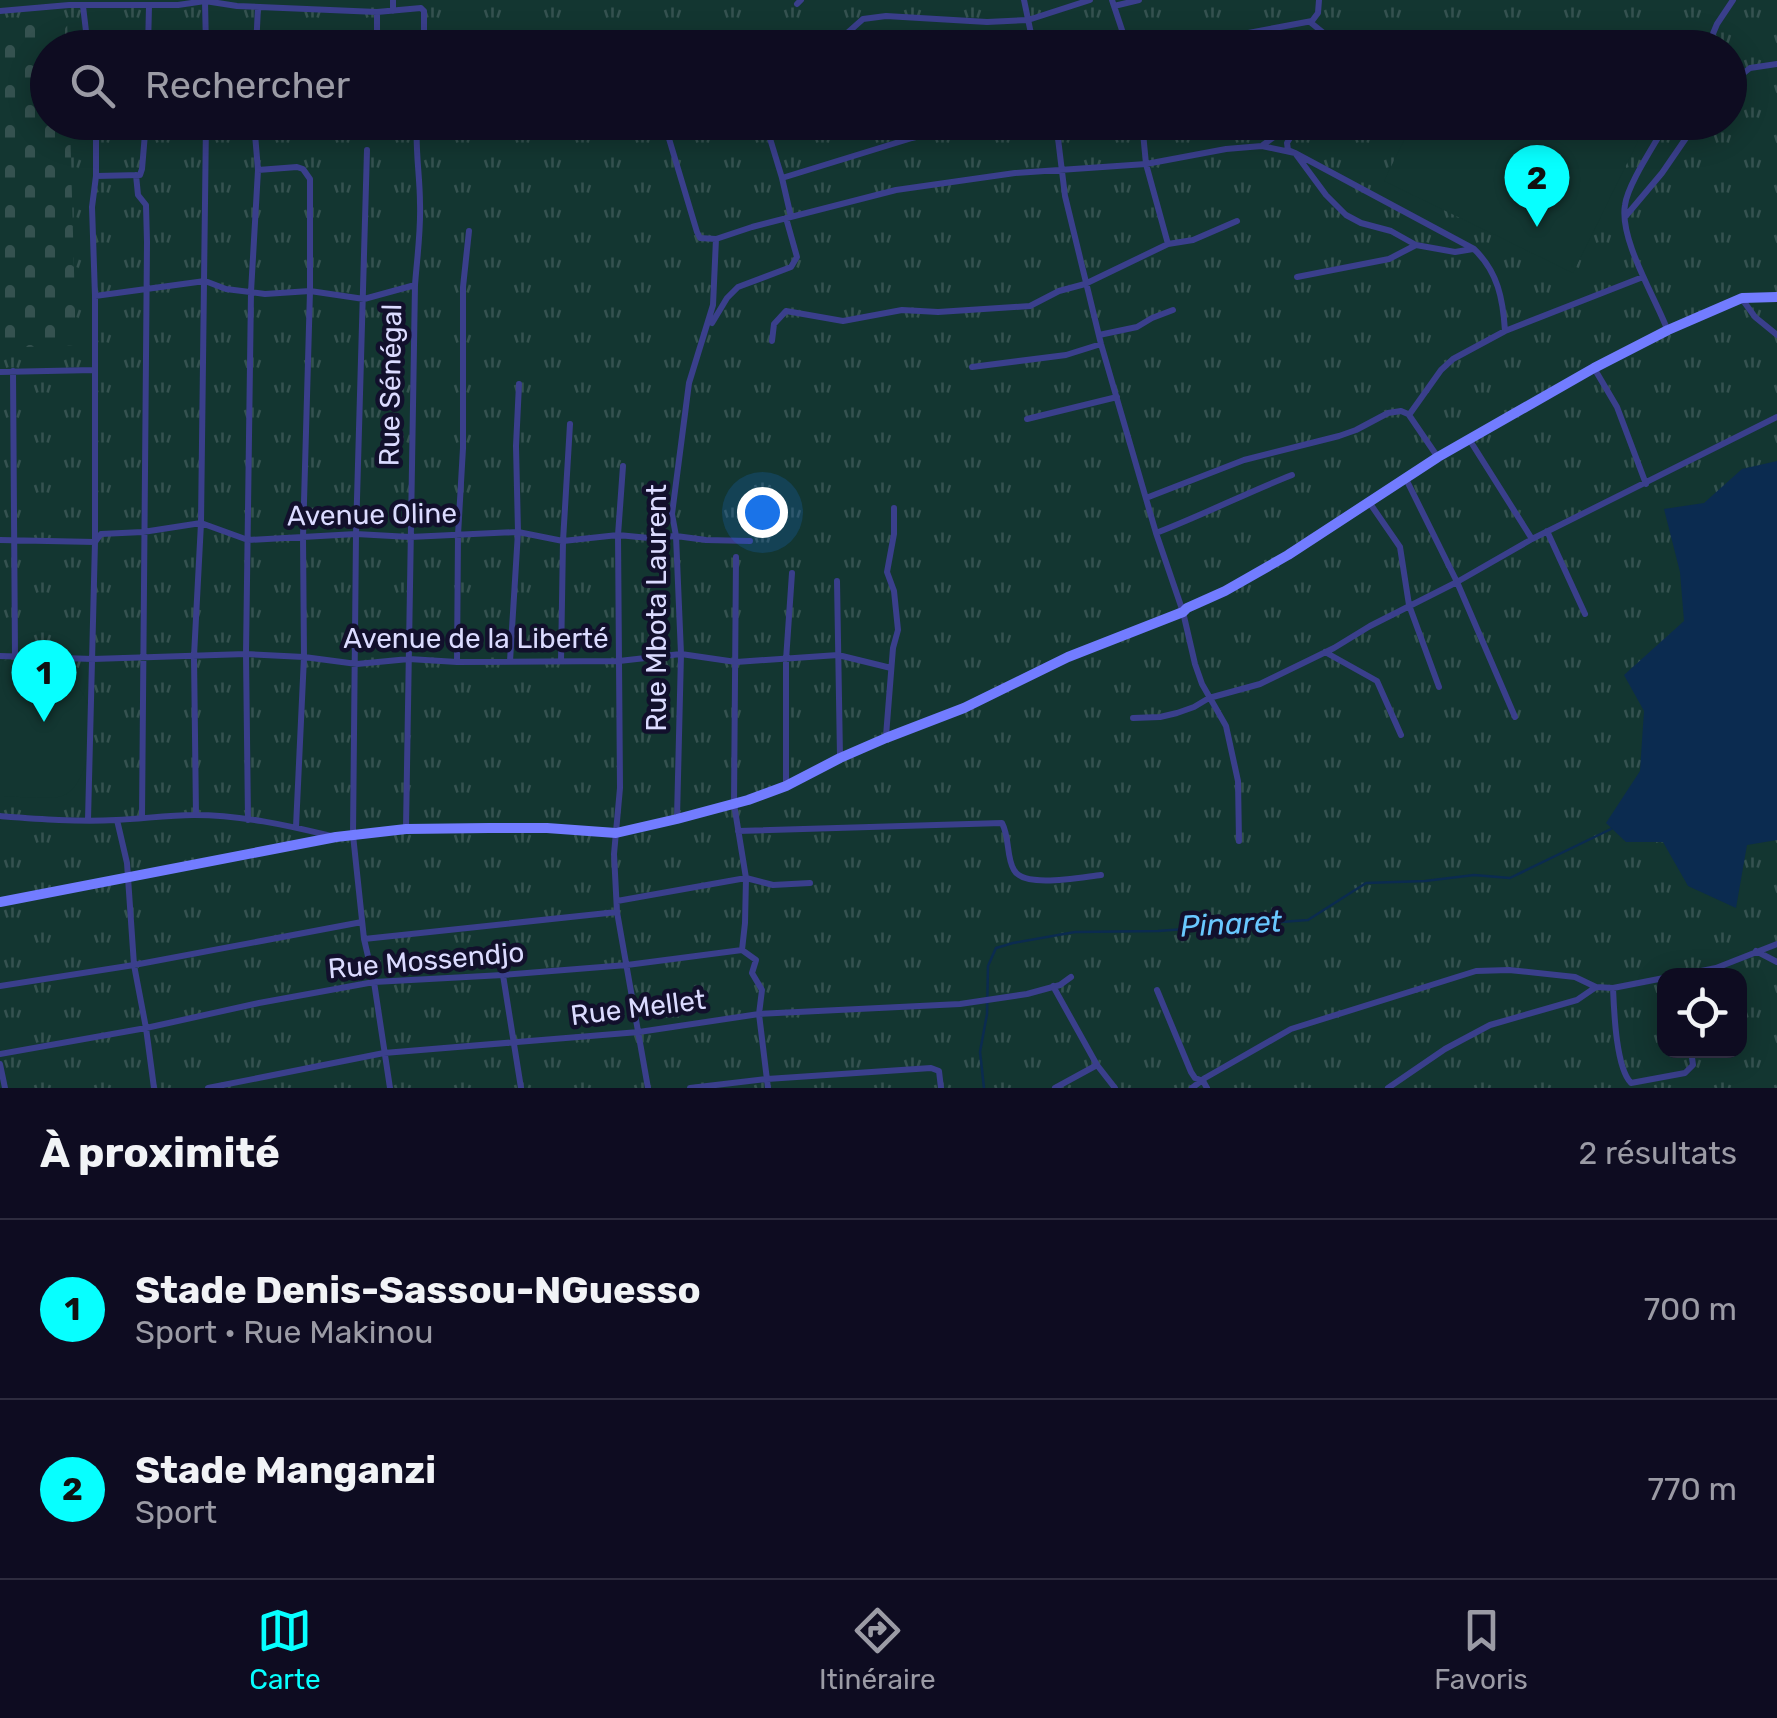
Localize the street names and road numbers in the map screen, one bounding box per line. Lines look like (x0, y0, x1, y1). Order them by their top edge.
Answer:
street label: Rue Sénégal (373, 303, 408, 467)
street label: Rue Mbota Laurent (640, 484, 673, 732)
street label: Avenue Oline (287, 497, 457, 532)
street label: Avenue de la Liberté (343, 622, 609, 655)
street label: Rue Mossendjo (326, 935, 526, 986)
street label: Rue Mellet (569, 983, 708, 1032)

